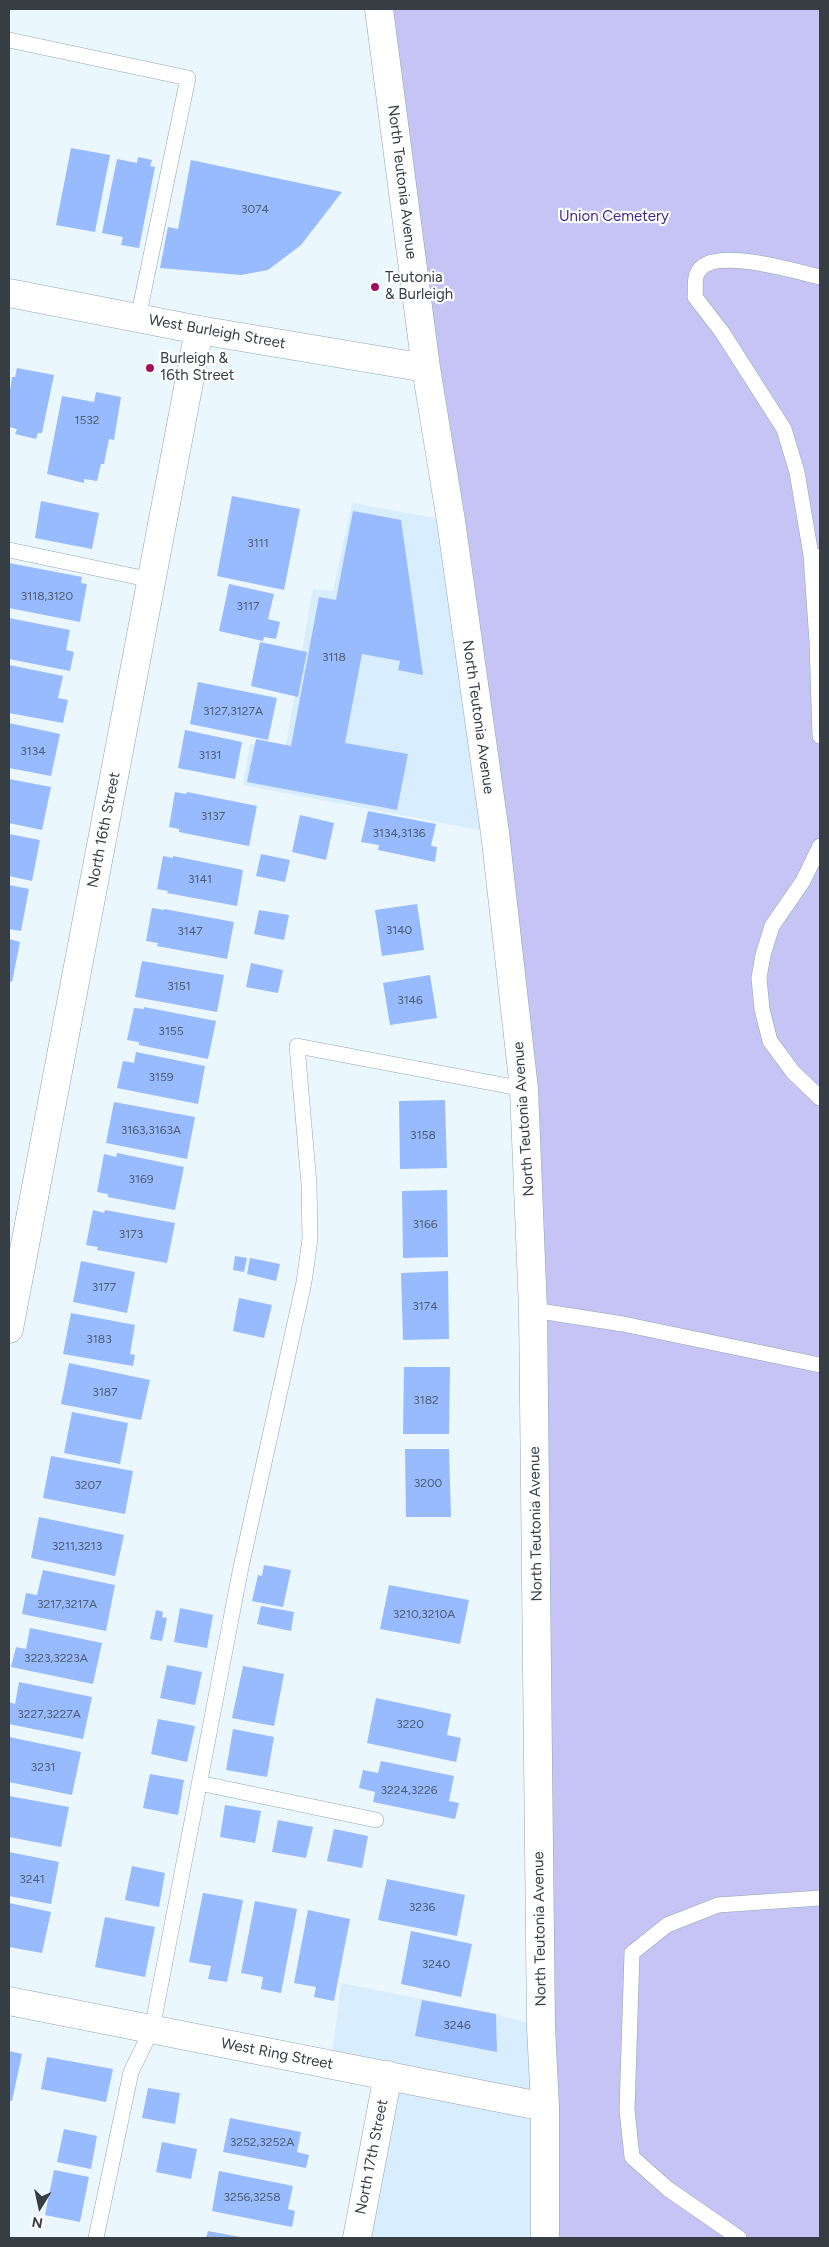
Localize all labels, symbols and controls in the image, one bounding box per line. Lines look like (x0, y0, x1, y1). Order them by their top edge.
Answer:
street label: North Teutonia Avenue (384, 104, 420, 260)
house number: 3074 (241, 202, 269, 216)
park label: Union Cemetery (559, 208, 669, 226)
place label: Teutonia & Burleigh (385, 269, 453, 304)
marker: Teutonia & Burleigh (369, 281, 381, 293)
street label: West Burleigh Street (147, 311, 287, 353)
place label: Burleigh & 16th Street (160, 350, 234, 385)
marker: Burleigh & 16th Street (144, 362, 156, 374)
house number: 1532 (74, 413, 100, 427)
house number: 3111 (247, 536, 269, 550)
house number: 3118,3120 (21, 589, 73, 603)
house number: 3117 (237, 599, 259, 613)
street label: North Teutonia Avenue (458, 639, 498, 795)
house number: 3118 (322, 650, 346, 664)
house number: 3127,3127A (203, 704, 263, 718)
house number: 3134 (20, 744, 46, 758)
house number: 3131 (199, 748, 221, 762)
street label: North 16th Street (84, 771, 124, 889)
house number: 3137 (201, 809, 225, 823)
house number: 3134,3136 (373, 826, 425, 840)
house number: 3141 (188, 872, 212, 886)
house number: 3140 (386, 923, 412, 937)
house number: 3147 (177, 924, 203, 938)
house number: 3151 (167, 979, 191, 993)
house number: 3146 (397, 993, 423, 1007)
house number: 3155 (158, 1024, 184, 1038)
street label: North Teutonia Avenue (510, 1041, 538, 1197)
house number: 3159 (148, 1070, 174, 1084)
house number: 3163,3163A (121, 1123, 181, 1137)
house number: 3158 (410, 1128, 436, 1142)
house number: 3169 (128, 1172, 154, 1186)
house number: 3166 (412, 1217, 438, 1231)
house number: 3173 (119, 1227, 143, 1241)
house number: 3177 (92, 1280, 116, 1294)
house number: 3174 (412, 1299, 438, 1313)
house number: 3183 (86, 1332, 112, 1346)
house number: 3187 (92, 1385, 118, 1399)
house number: 3182 (413, 1393, 439, 1407)
street label: North Teutonia Avenue (526, 1446, 546, 1602)
house number: 3200 (414, 1476, 442, 1490)
house number: 3207 (74, 1478, 102, 1492)
house number: 3211,3213 (52, 1539, 102, 1553)
house number: 3217,3217A (37, 1597, 97, 1611)
house number: 3210,3210A (393, 1607, 455, 1621)
house number: 3223,3223A (24, 1651, 88, 1665)
house number: 3227,3227A (17, 1707, 81, 1721)
house number: 3220 (396, 1717, 424, 1731)
house number: 3231 (31, 1760, 55, 1774)
house number: 3224,3226 (381, 1783, 437, 1797)
street label: North Teutonia Avenue (530, 1851, 550, 2007)
house number: 3241 (19, 1872, 45, 1886)
house number: 3236 (409, 1900, 435, 1914)
house number: 3240 (422, 1957, 450, 1971)
house number: 3246 (443, 2018, 471, 2032)
street label: West Ring Street (219, 2034, 335, 2074)
street label: North 17th Street (352, 2098, 392, 2216)
house number: 3252,3252A (230, 2135, 294, 2149)
north arrow (15, 2182, 65, 2232)
house number: 3256,3258 (223, 2190, 281, 2204)
text: N (31, 2213, 44, 2232)

